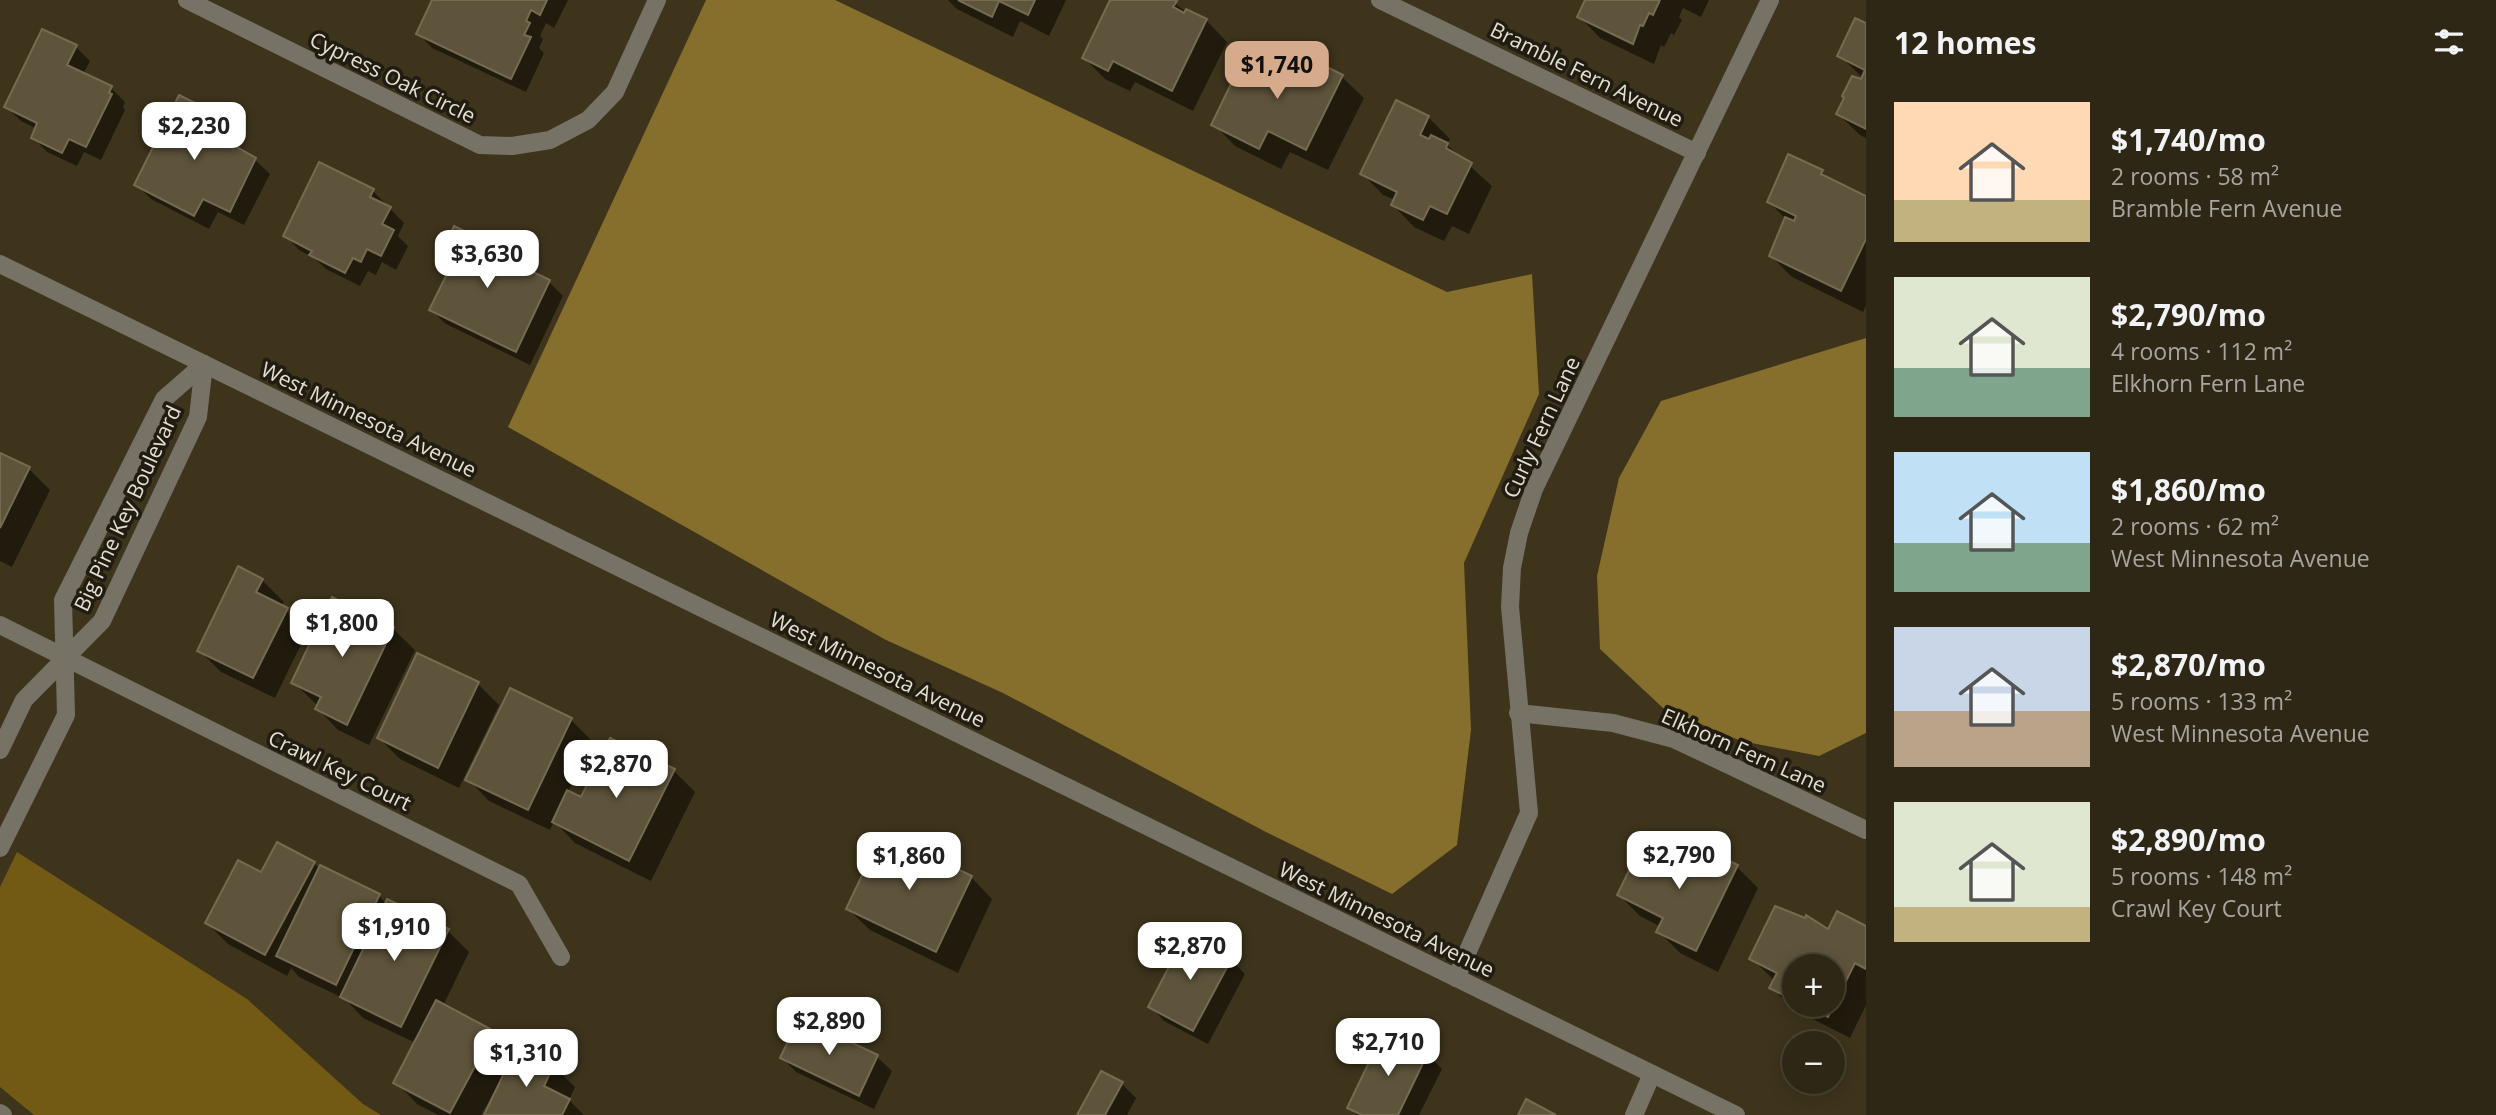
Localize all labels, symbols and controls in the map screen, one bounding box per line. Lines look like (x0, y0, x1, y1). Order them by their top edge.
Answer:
street label: Bramble Fern Avenue (1486, 15, 1688, 133)
text: 12 homes (1894, 22, 2037, 63)
icon: filters (2430, 23, 2468, 61)
street label: Cypress Oak Circle (305, 25, 481, 129)
pin: $1,740 (1220, 42, 1334, 101)
text: $1,740 (1241, 48, 1313, 80)
pin: $2,230 (137, 102, 251, 162)
text: $2,230 (158, 109, 230, 141)
text: $1,740/mo (2111, 119, 2266, 160)
icon: home (1950, 130, 2034, 214)
text: 2 rooms · 58 m² (2111, 160, 2279, 192)
text: Bramble Fern Avenue (2111, 192, 2342, 224)
pin: $3,630 (430, 230, 544, 290)
text: $3,630 (451, 237, 523, 269)
text: $2,790/mo (2111, 294, 2266, 335)
icon: home (1950, 305, 2034, 389)
text: 4 rooms · 112 m² (2111, 335, 2292, 367)
street label: Curly Fern Lane (1496, 352, 1586, 502)
street label: West Minnesota Avenue (257, 355, 481, 483)
text: Elkhorn Fern Lane (2111, 367, 2305, 399)
street label: Big Pine Key Boulevard (67, 400, 187, 616)
text: $1,860/mo (2111, 469, 2266, 510)
icon: home (1950, 480, 2034, 564)
text: 2 rooms · 62 m² (2111, 510, 2279, 542)
text: West Minnesota Avenue (2111, 542, 2370, 574)
pin: $1,800 (285, 600, 399, 659)
street label: West Minnesota Avenue (766, 605, 990, 733)
text: $1,800 (306, 606, 378, 638)
text: $2,870/mo (2111, 644, 2266, 685)
icon: home (1950, 655, 2034, 739)
text: 5 rooms · 133 m² (2111, 685, 2292, 717)
street label: Elkhorn Fern Lane (1657, 701, 1831, 799)
text: West Minnesota Avenue (2111, 717, 2370, 749)
street label: Crawl Key Court (264, 723, 416, 817)
pin: $2,870 (559, 740, 673, 800)
text: $2,870 (580, 747, 652, 779)
text: $2,890/mo (2111, 819, 2266, 860)
icon: home (1950, 830, 2034, 914)
pin: $1,860 (852, 832, 966, 892)
pin: $2,790 (1622, 832, 1736, 891)
text: $2,790 (1643, 838, 1715, 870)
text: $1,860 (873, 839, 945, 871)
street label: West Minnesota Avenue (1275, 855, 1499, 983)
text: 5 rooms · 148 m² (2111, 860, 2292, 892)
text: Crawl Key Court (2111, 892, 2282, 924)
pin: $1,910 (337, 904, 451, 963)
text: $1,910 (358, 910, 430, 942)
pin: $2,870 (1133, 922, 1247, 982)
text: $2,870 (1154, 929, 1226, 961)
map controls (1782, 954, 1845, 1094)
button: + (1782, 954, 1845, 1017)
pin: $2,890 (772, 998, 886, 1057)
text: $2,890 (793, 1004, 865, 1036)
pin: $2,710 (1331, 1018, 1445, 1078)
text: $2,710 (1352, 1025, 1424, 1057)
pin: $1,310 (469, 1030, 583, 1089)
button: − (1782, 1031, 1845, 1094)
text: $1,310 (490, 1036, 562, 1068)

